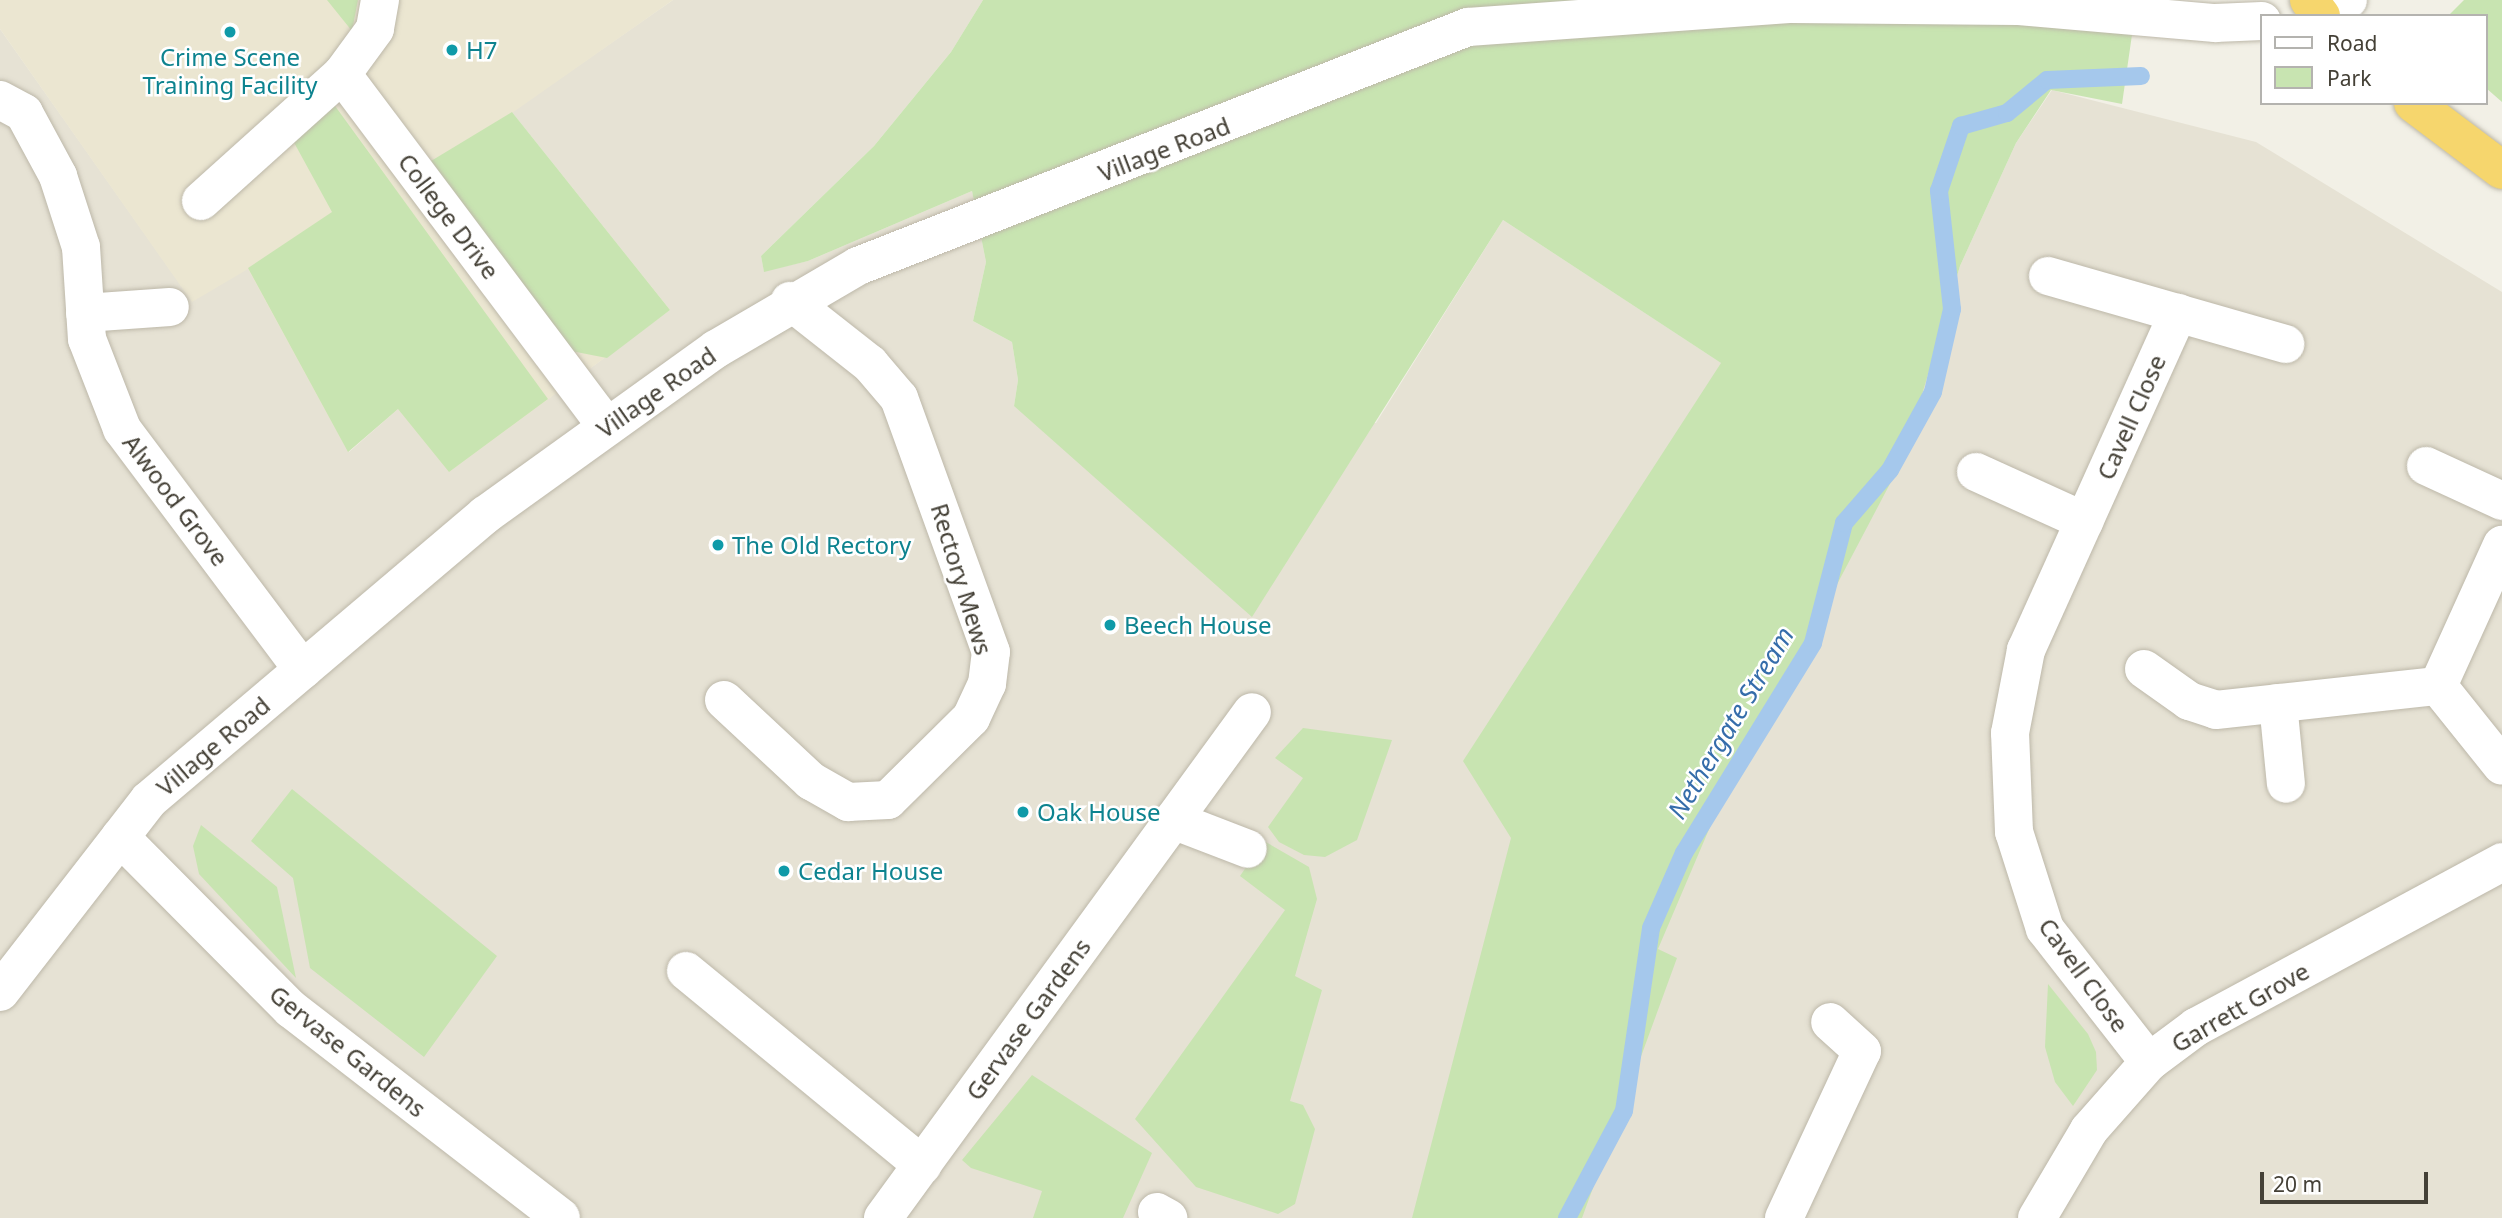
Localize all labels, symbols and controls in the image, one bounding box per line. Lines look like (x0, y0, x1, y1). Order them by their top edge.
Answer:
legend (2260, 14, 2488, 105)
marker: Crime Scene Training Facility (222, 24, 238, 40)
text: Road (2327, 29, 2377, 57)
place label: H7 (466, 36, 498, 64)
marker: H7 (444, 42, 460, 58)
place label: Crime Scene Training Facility (142, 43, 318, 99)
text: Park (2327, 64, 2371, 92)
street label: Village Road (1094, 111, 1234, 187)
street label: College Drive (393, 148, 505, 284)
street label: Village Road (591, 340, 721, 444)
street label: Cavell Close (2091, 350, 2171, 484)
street label: Alwood Grove (117, 429, 235, 571)
street label: Rectory Mews (925, 500, 999, 658)
place label: The Old Rectory (732, 531, 911, 559)
marker: The Old Rectory (710, 537, 726, 553)
place label: Beech House (1124, 611, 1271, 639)
marker: Beech House (1102, 617, 1118, 633)
water label: Nethergate Stream (1661, 621, 1801, 825)
street label: Village Road (151, 690, 275, 802)
place label: Oak House (1037, 798, 1160, 826)
marker: Oak House (1015, 804, 1031, 820)
place label: Cedar House (798, 857, 943, 885)
marker: Cedar House (776, 863, 792, 879)
street label: Cavell Close (2033, 912, 2135, 1038)
street label: Gervase Gardens (960, 933, 1096, 1105)
street label: Garrett Grove (2166, 956, 2314, 1058)
street label: Gervase Gardens (264, 979, 432, 1123)
scale bar (2264, 1158, 2432, 1202)
text: 20 m (2273, 1170, 2322, 1198)

